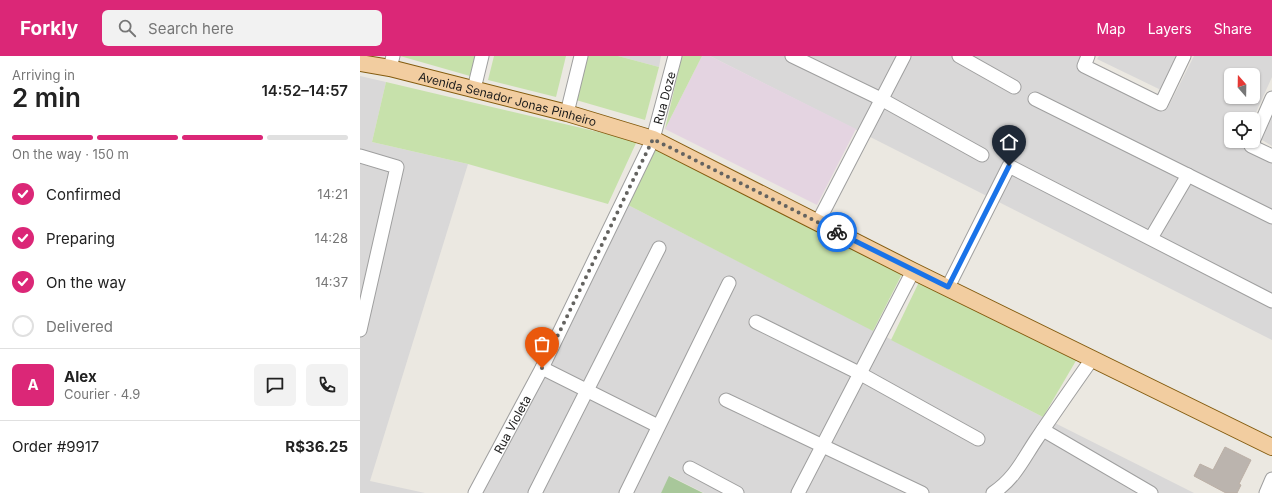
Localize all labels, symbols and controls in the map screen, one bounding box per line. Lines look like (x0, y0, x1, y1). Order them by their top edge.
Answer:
search box (102, 10, 382, 46)
text: Forkly (20, 17, 78, 40)
icon: search (116, 17, 138, 39)
text: Search here (148, 19, 234, 38)
text: Map (1097, 20, 1126, 37)
text: Layers (1148, 20, 1192, 37)
text: Share (1214, 20, 1252, 37)
text: Arriving in (12, 67, 75, 83)
street label: Avenida Senador Jonas Pinheiro (417, 68, 598, 129)
north arrow (1224, 68, 1260, 104)
map controls (1224, 68, 1260, 148)
street label: Rua Doze (650, 70, 678, 126)
text: 14:52–14:57 (261, 81, 348, 100)
text: 2 min (12, 82, 81, 113)
button: locate (1224, 112, 1260, 148)
pin (992, 125, 1026, 166)
icon: home (998, 131, 1020, 153)
text: On the way · 150 m (12, 146, 129, 162)
icon: check (12, 183, 34, 205)
text: Confirmed (46, 185, 121, 204)
text: 14:21 (317, 186, 348, 202)
courier (817, 212, 857, 252)
icon: bike (826, 221, 848, 243)
icon: check (12, 227, 34, 249)
text: Preparing (46, 229, 115, 248)
text: 14:28 (315, 230, 348, 246)
icon: check (12, 271, 34, 293)
text: On the way (46, 273, 126, 292)
text: 14:37 (315, 274, 348, 290)
text: Delivered (46, 317, 113, 336)
pin (525, 327, 559, 368)
icon: bag (531, 333, 553, 355)
button: chat (254, 364, 296, 406)
button: phone (306, 364, 348, 406)
text: Alex (64, 367, 97, 386)
text: A (27, 375, 39, 394)
text: Courier · 4.9 (64, 386, 140, 402)
street label: Rua Violeta (490, 393, 534, 456)
text: Order #9917 (12, 437, 99, 456)
text: R$36.25 (285, 437, 348, 456)

